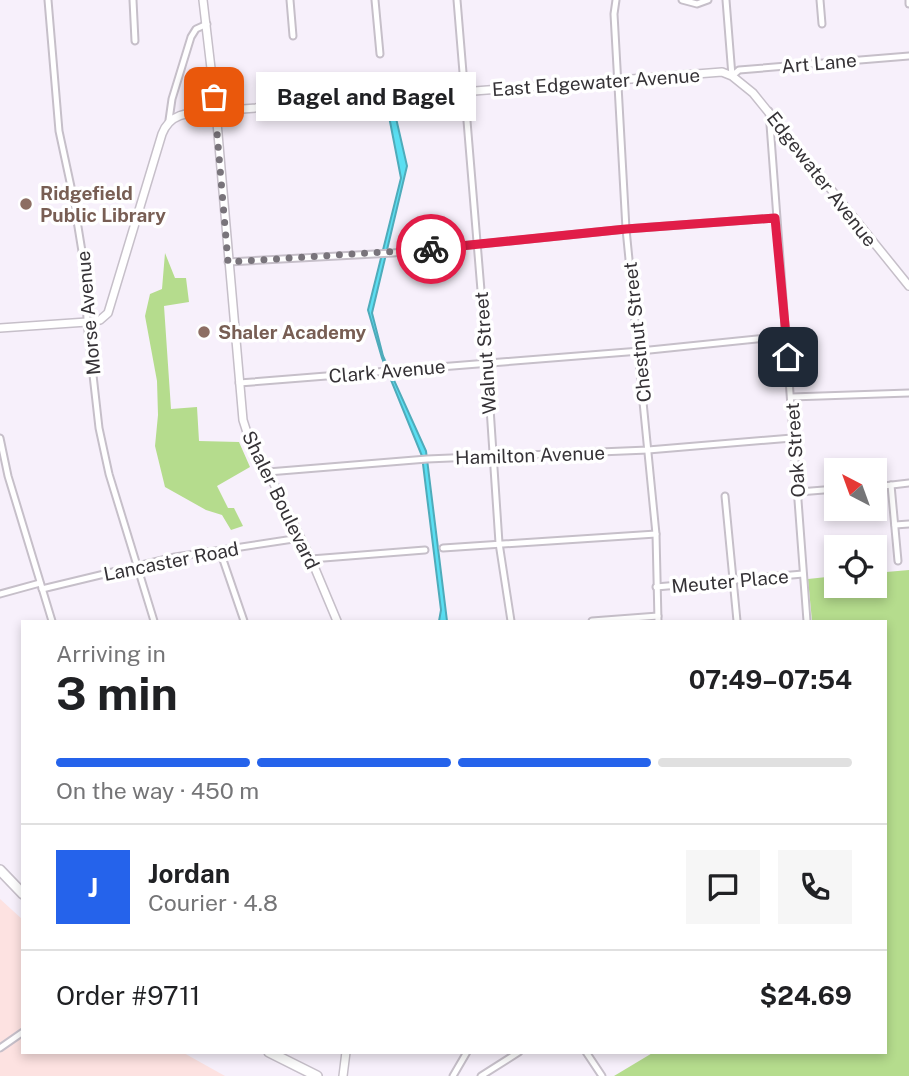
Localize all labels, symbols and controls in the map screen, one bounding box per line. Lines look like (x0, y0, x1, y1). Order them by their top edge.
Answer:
street label: Art Lane (780, 49, 858, 77)
street label: East Edgewater Avenue (491, 64, 701, 100)
pin (184, 67, 244, 127)
callout: Bagel and Bagel (256, 72, 476, 122)
icon: bag (195, 78, 233, 116)
text: Bagel and Bagel (277, 83, 455, 110)
street label: Edgewater Avenue (763, 107, 881, 251)
place label: Ridgefield Public Library (40, 182, 166, 226)
marker: Ridgefield Public Library (18, 196, 34, 212)
courier (396, 214, 466, 284)
icon: bike (412, 230, 450, 268)
street label: Morse Avenue (72, 250, 104, 376)
street label: Chestnut Street (619, 261, 655, 403)
street label: Walnut Street (470, 291, 500, 415)
place label: Shaler Academy (218, 321, 367, 343)
marker: Shaler Academy (196, 324, 212, 340)
pin (758, 327, 818, 387)
icon: home (769, 338, 807, 376)
street label: Clark Avenue (328, 355, 446, 387)
street label: Oak Street (781, 402, 809, 498)
street label: Shaler Boulevard (238, 427, 324, 573)
street label: Hamilton Avenue (455, 441, 605, 469)
north arrow (824, 458, 887, 522)
map controls (824, 458, 887, 598)
button: locate (824, 535, 887, 598)
street label: Lancaster Road (102, 537, 240, 585)
street label: Meuter Place (670, 565, 790, 597)
text: Arriving in (56, 640, 166, 667)
text: 07:49–07:54 (689, 664, 852, 695)
text: 3 min (56, 666, 178, 720)
text: On the way · 450 m (56, 777, 259, 804)
button: chat (686, 850, 760, 924)
button: phone (778, 850, 852, 924)
text: Jordan (148, 858, 230, 889)
text: J (88, 872, 98, 903)
text: Courier · 4.8 (148, 889, 278, 916)
text: Order #9711 (56, 980, 200, 1011)
text: $24.69 (760, 980, 852, 1011)

